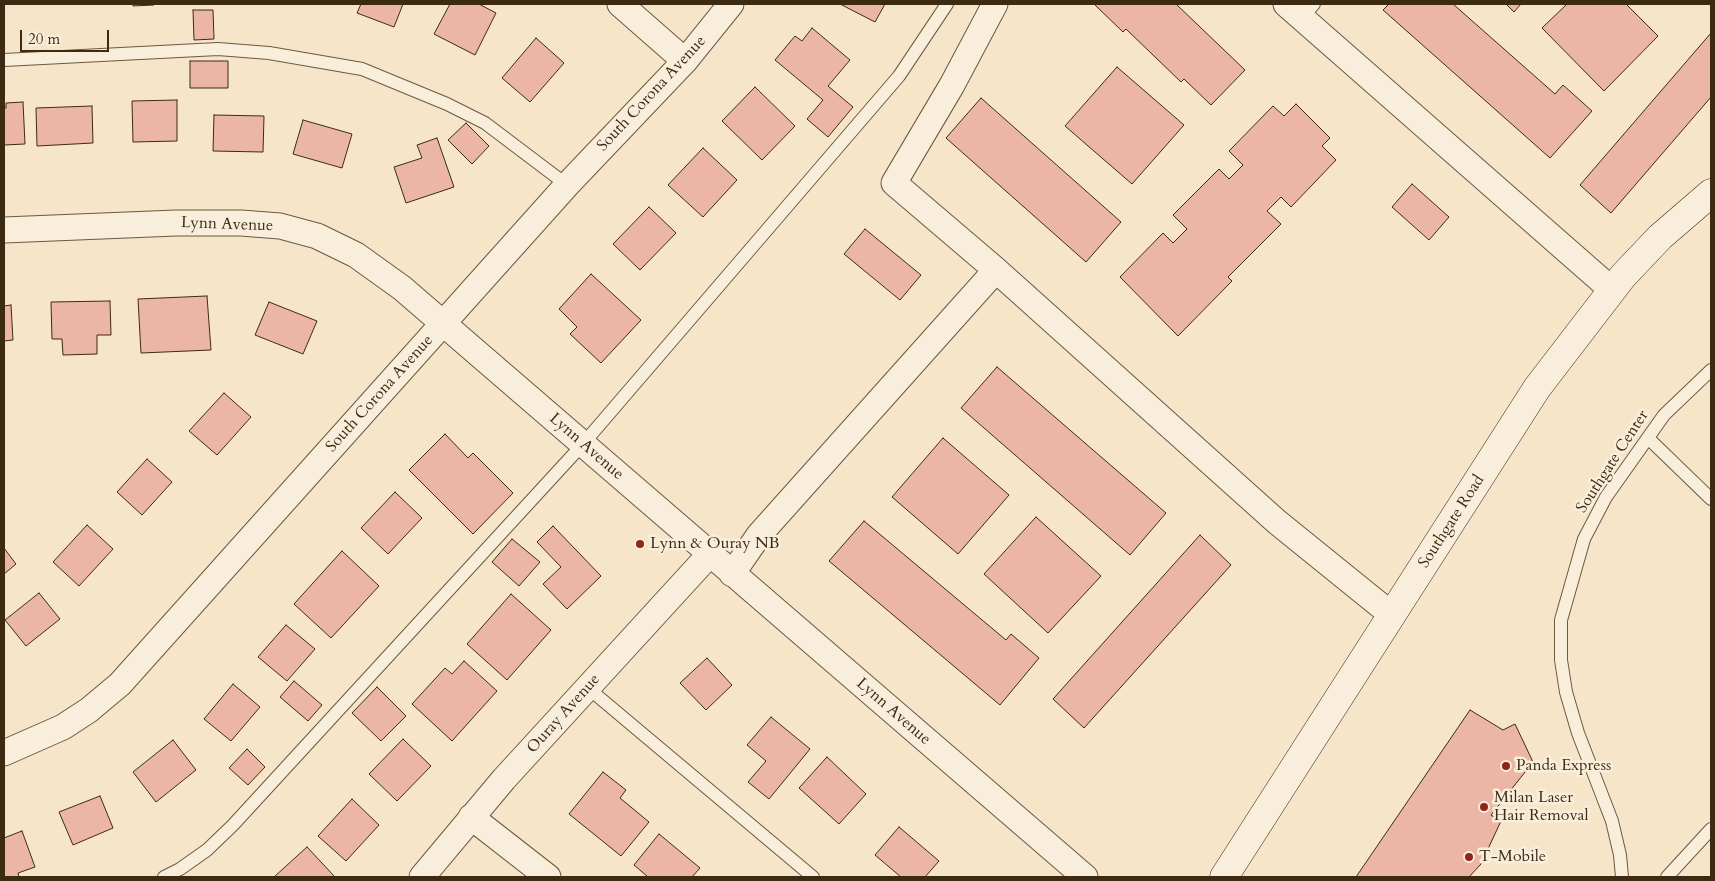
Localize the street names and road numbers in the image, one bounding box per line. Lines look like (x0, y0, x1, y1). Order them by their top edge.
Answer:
street label: South Corona Avenue (593, 32, 711, 156)
street label: Lynn Avenue (180, 214, 274, 236)
street label: South Corona Avenue (322, 331, 438, 457)
street label: Southgate Center (1573, 407, 1653, 517)
street label: Lynn Avenue (545, 409, 627, 485)
street label: Southgate Road (1415, 472, 1489, 572)
street label: Ouray Avenue (523, 670, 605, 758)
street label: Lynn Avenue (852, 674, 934, 750)

